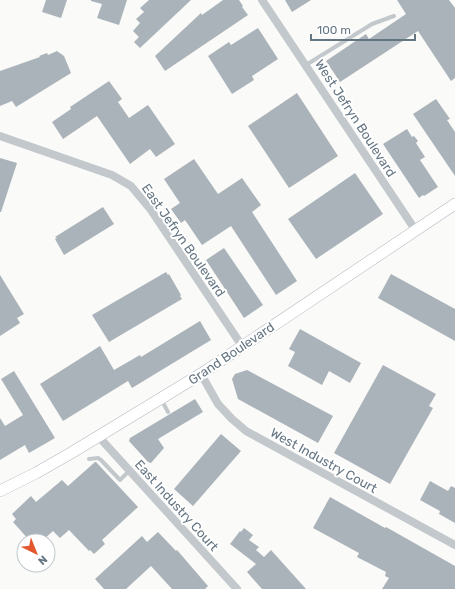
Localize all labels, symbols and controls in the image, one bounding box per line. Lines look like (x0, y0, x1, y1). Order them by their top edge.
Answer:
scale bar (311, 16, 415, 42)
text: 100 m (317, 23, 351, 37)
street label: West Jefryn Boulevard (312, 57, 399, 180)
street label: East Jefryn Boulevard (139, 181, 228, 300)
street label: Grand Boulevard (185, 319, 277, 388)
street label: West Industry Court (268, 425, 380, 496)
street label: East Industry Court (132, 457, 222, 554)
north arrow (16, 533, 56, 573)
text: N (35, 552, 50, 567)

